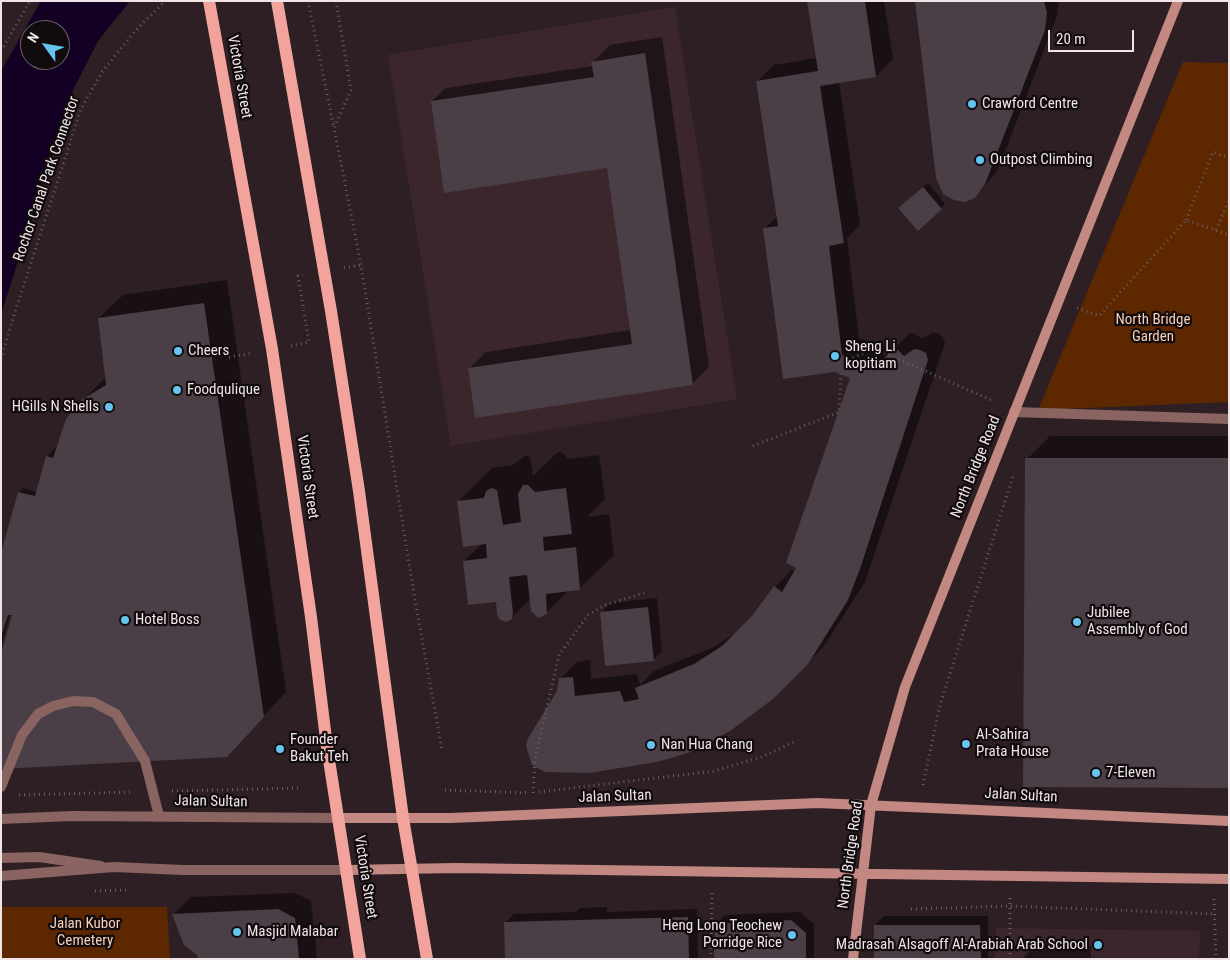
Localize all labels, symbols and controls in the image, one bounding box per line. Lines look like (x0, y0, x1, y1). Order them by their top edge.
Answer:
north arrow (20, 20, 70, 70)
scale bar (1050, 20, 1136, 52)
text: N (24, 30, 42, 45)
text: 20 m (1056, 30, 1086, 48)
street label: Victoria Street (223, 34, 255, 120)
street label: Rochor Canal Park Connector (10, 94, 84, 264)
place label: Crawford Centre (982, 95, 1078, 113)
marker: Crawford Centre (966, 98, 978, 110)
place label: Outpost Climbing (990, 151, 1093, 169)
marker: Outpost Climbing (974, 154, 986, 166)
park label: North Bridge Garden (1116, 311, 1190, 346)
place label: Sheng Li kopitiam (845, 338, 896, 373)
place label: Cheers (188, 342, 229, 360)
marker: Cheers (172, 345, 184, 357)
marker: Sheng Li kopitiam (829, 350, 841, 362)
place label: Foodqulique (187, 381, 260, 399)
marker: Foodqulique (171, 384, 183, 396)
place label: HGills N Shells (12, 398, 99, 416)
marker: HGills N Shells (103, 401, 115, 413)
street label: North Bridge Road (947, 413, 1005, 521)
street label: Victoria Street (292, 434, 322, 520)
place label: Jubilee Assembly of God (1087, 604, 1188, 639)
place label: Hotel Boss (135, 611, 200, 629)
marker: Hotel Boss (119, 614, 131, 626)
marker: Jubilee Assembly of God (1071, 616, 1083, 628)
place label: Al-Sahira Prata House (976, 726, 1049, 761)
place label: Founder Bakut Teh (290, 731, 349, 766)
place label: Nan Hua Chang (661, 736, 753, 754)
marker: Al-Sahira Prata House (960, 738, 972, 750)
marker: Nan Hua Chang (645, 739, 657, 751)
marker: Founder Bakut Teh (274, 743, 286, 755)
place label: 7-Eleven (1106, 764, 1156, 782)
marker: 7-Eleven (1090, 767, 1102, 779)
street label: Jalan Sultan (984, 785, 1058, 807)
street label: Jalan Sultan (578, 787, 652, 807)
street label: Jalan Sultan (174, 792, 248, 812)
street label: North Bridge Road (835, 800, 867, 910)
street label: Victoria Street (350, 834, 380, 920)
park label: Jalan Kubor Cemetery (50, 915, 120, 950)
place label: Heng Long Teochew Porridge Rice (662, 917, 782, 952)
place label: Masjid Malabar (247, 923, 338, 941)
marker: Masjid Malabar (231, 926, 243, 938)
marker: Heng Long Teochew Porridge Rice (786, 929, 798, 941)
place label: Madrasah Alsagoff Al-Arabiah Arab School (836, 936, 1088, 954)
marker: Madrasah Alsagoff Al-Arabiah Arab School (1092, 939, 1104, 951)

